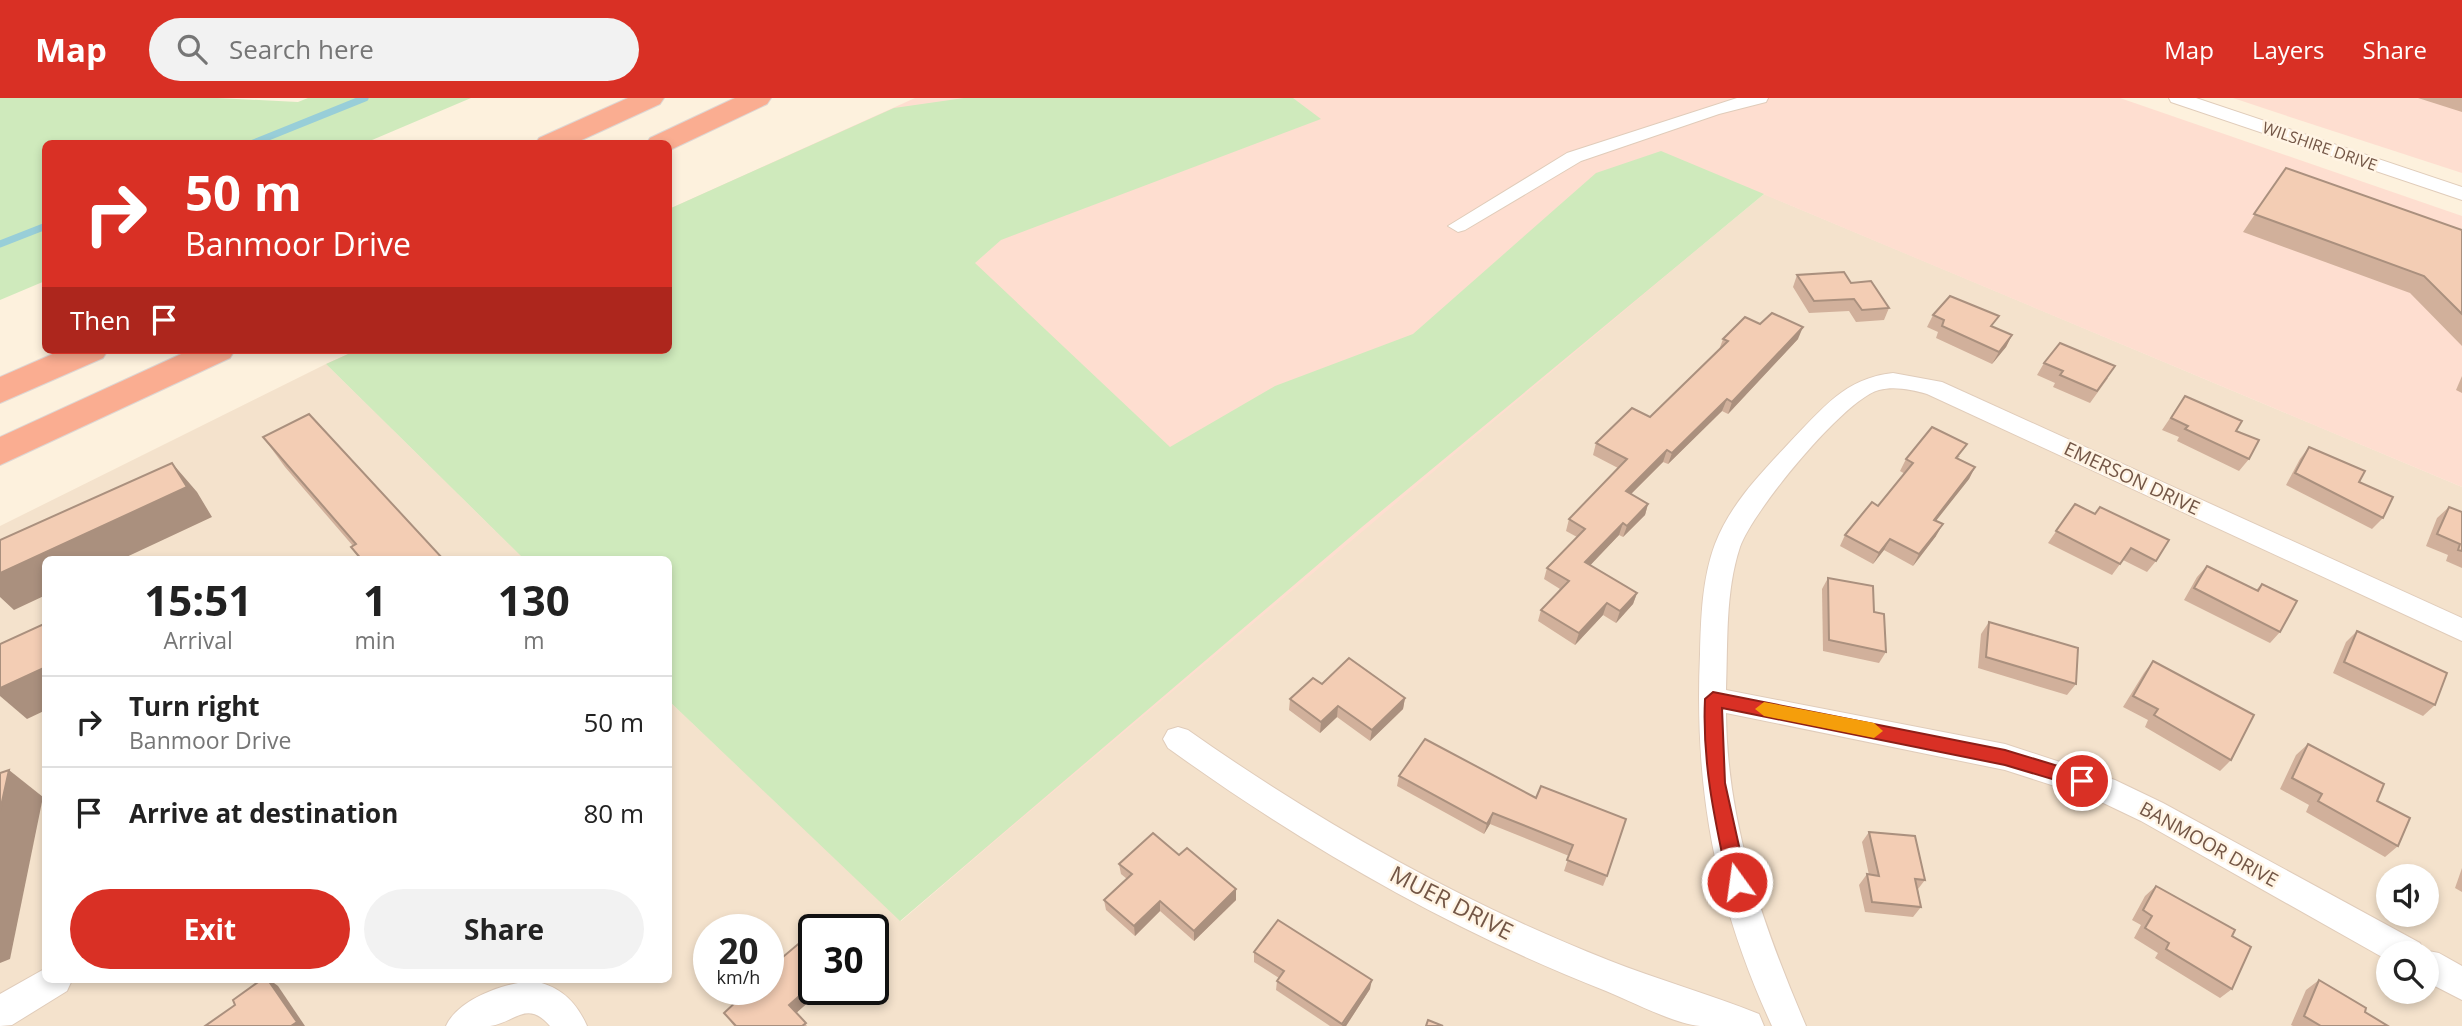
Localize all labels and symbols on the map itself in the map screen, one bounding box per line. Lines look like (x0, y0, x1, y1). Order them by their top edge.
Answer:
street label: WILSHIRE DRIVE (2260, 116, 2380, 176)
street label: EMERSON DRIVE (2060, 435, 2204, 521)
pin (2052, 751, 2112, 811)
street label: BANMOOR DRIVE (2135, 795, 2283, 893)
position arrow (1700, 845, 1774, 919)
street label: MUER DRIVE (1385, 857, 1519, 947)
speed limit sign: 30 (798, 914, 889, 1005)

